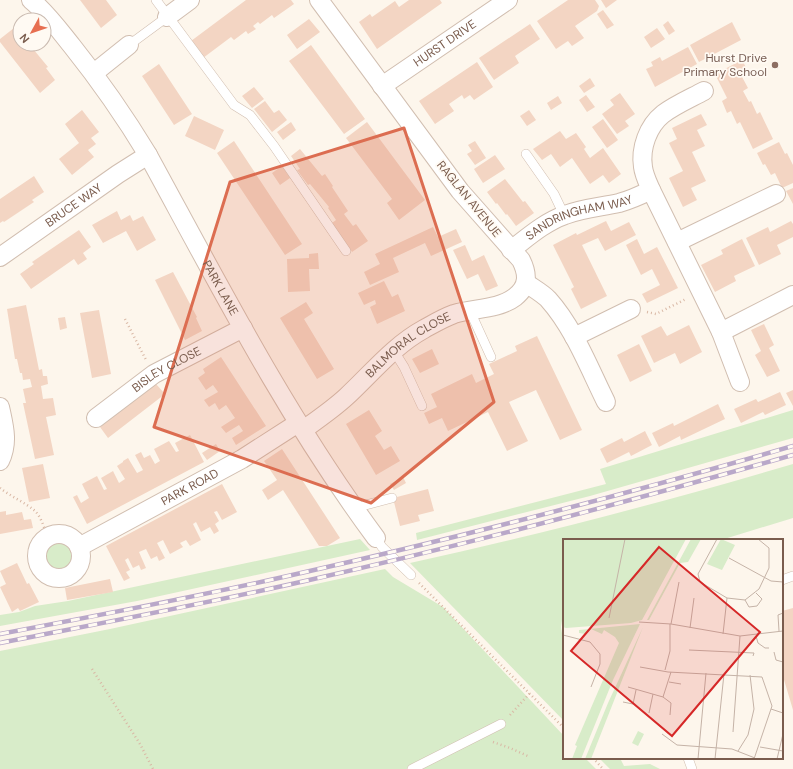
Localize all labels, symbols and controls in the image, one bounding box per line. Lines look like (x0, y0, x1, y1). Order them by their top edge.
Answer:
north arrow (12, 12, 52, 52)
street label: HURST DRIVE (410, 16, 480, 70)
text: N (16, 31, 32, 46)
place label: Hurst Drive Primary School (684, 50, 767, 80)
marker: Hurst Drive Primary School (770, 60, 780, 70)
street label: RAGLAN AVENUE (433, 157, 505, 241)
street label: BRUCE WAY (42, 180, 105, 231)
street label: SANDRINGHAM WAY (522, 191, 635, 244)
street label: PARK LANE (199, 258, 242, 318)
street label: BALMORAL CLOSE (362, 308, 453, 381)
street label: BISLEY CLOSE (129, 343, 204, 396)
street label: PARK ROAD (158, 465, 222, 509)
inset map (563, 539, 783, 759)

